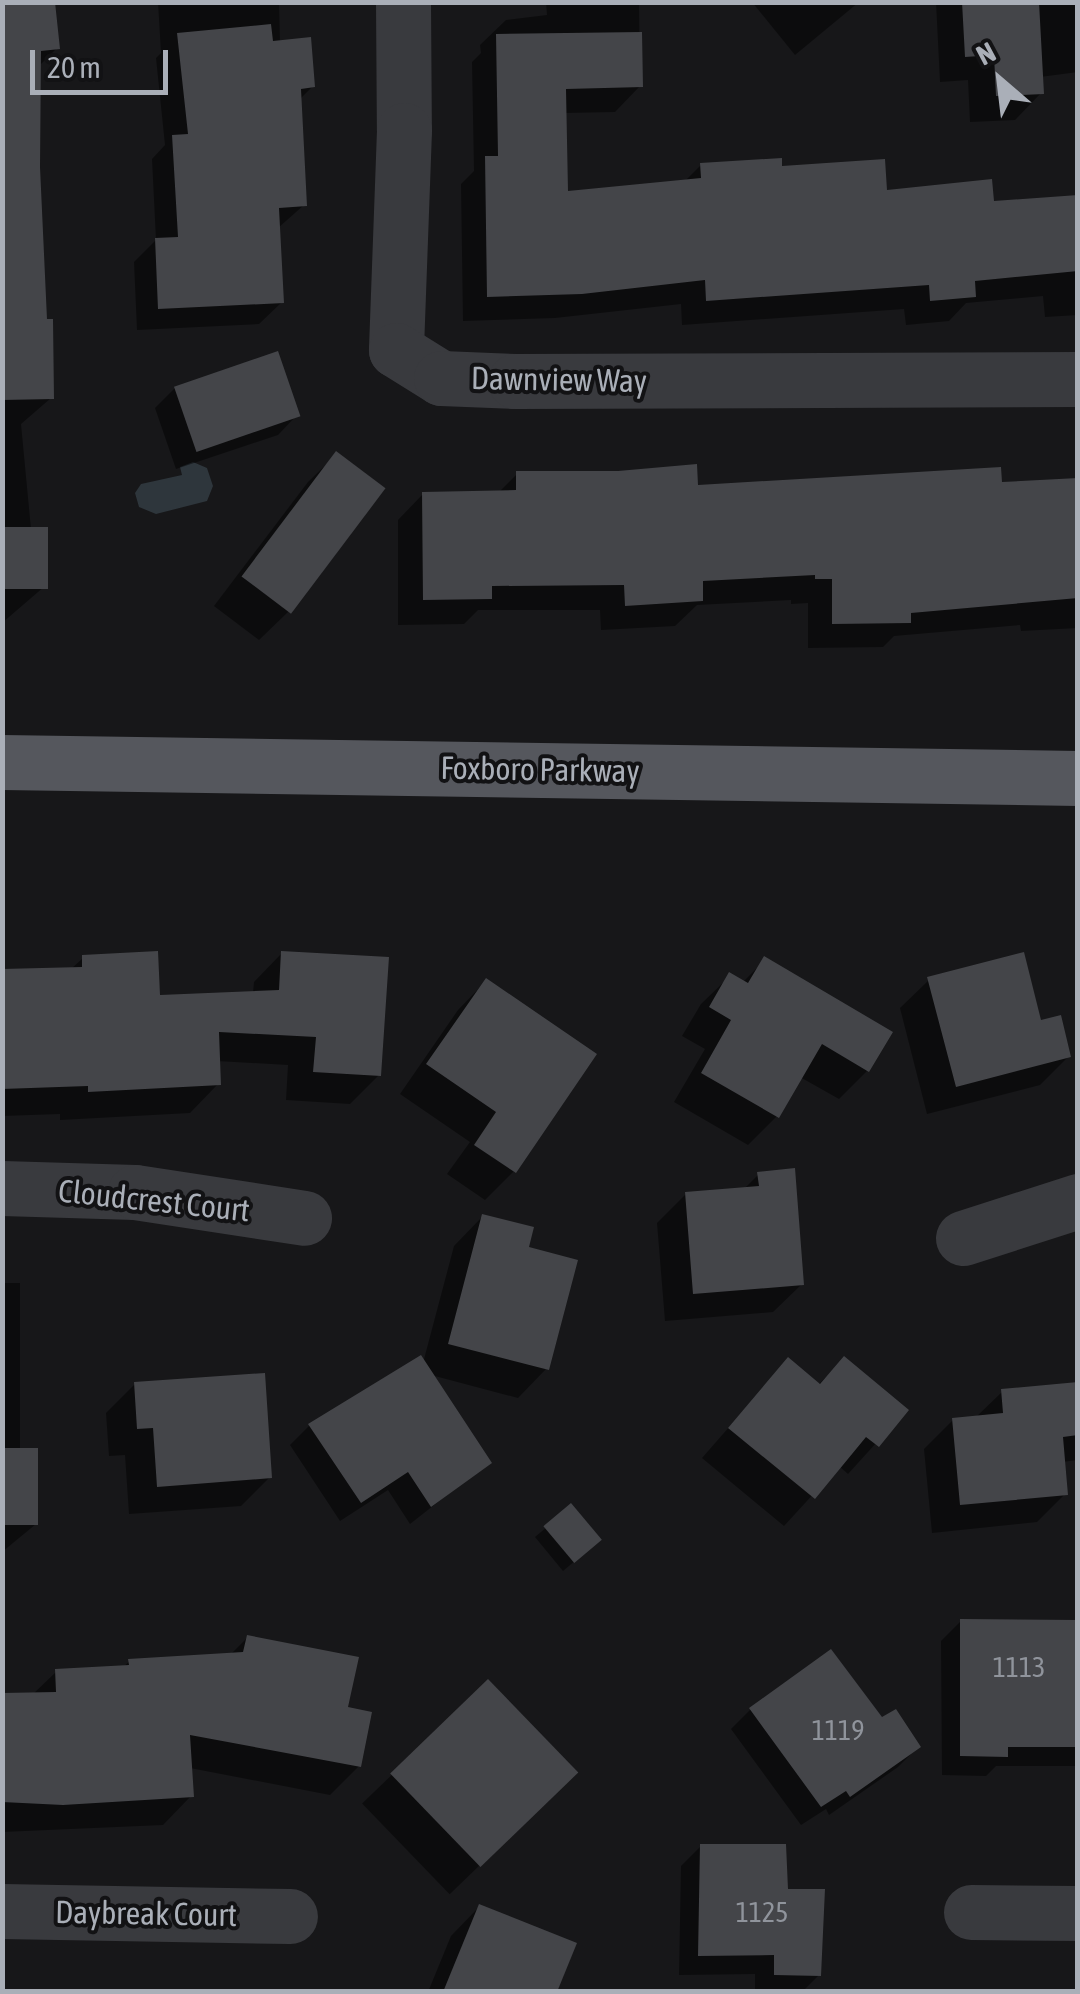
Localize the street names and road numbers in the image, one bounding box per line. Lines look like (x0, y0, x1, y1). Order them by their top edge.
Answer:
street label: Dawnview Way (471, 359, 647, 401)
street label: Foxboro Parkway (440, 749, 640, 791)
street label: Cloudcrest Court (56, 1172, 252, 1230)
street label: Daybreak Court (55, 1893, 237, 1935)

